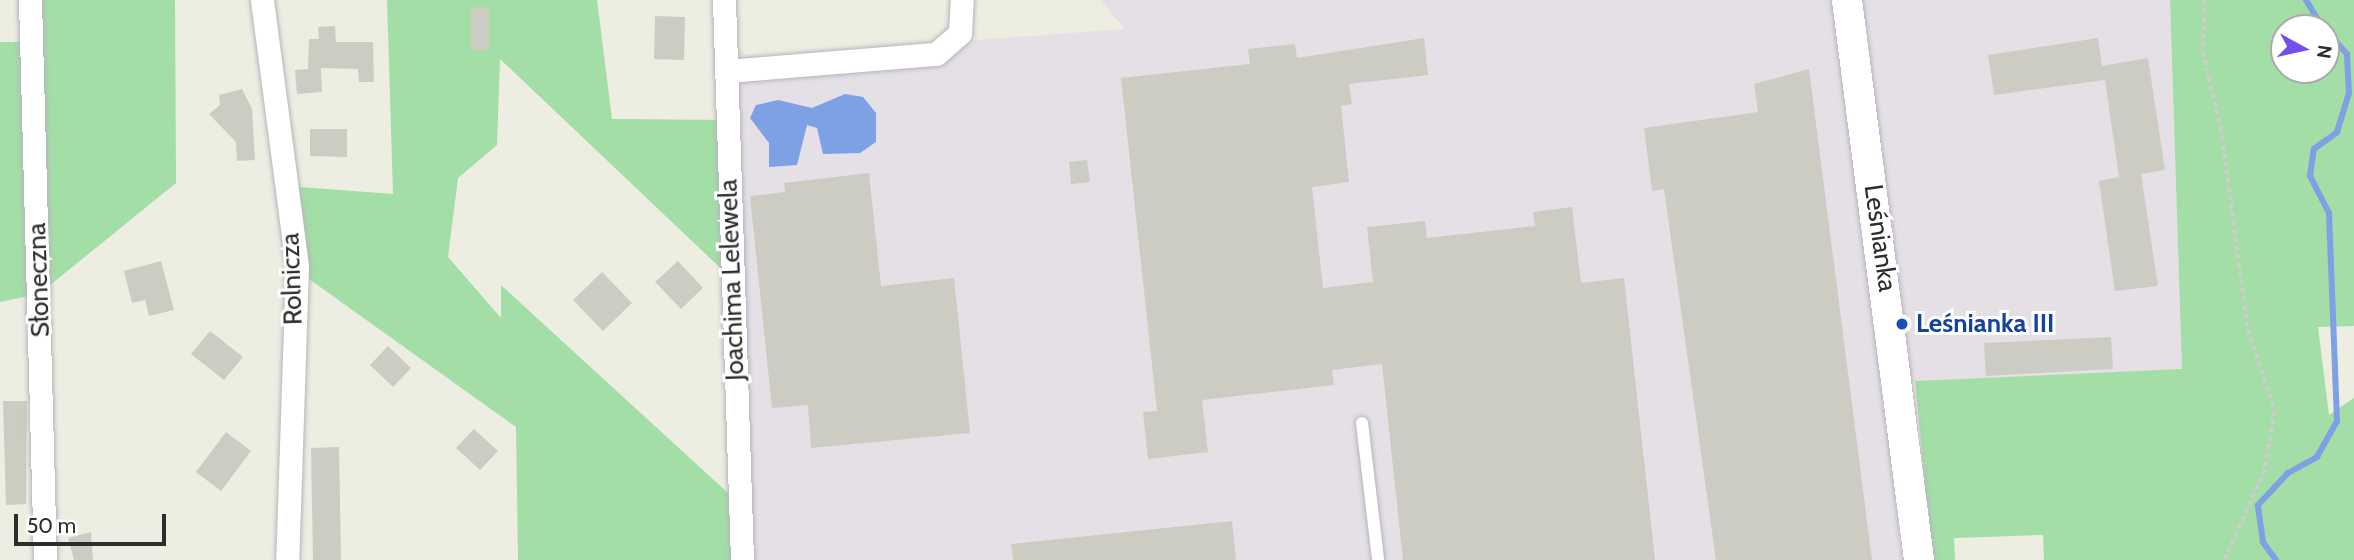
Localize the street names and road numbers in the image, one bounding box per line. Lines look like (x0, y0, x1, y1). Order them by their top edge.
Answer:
street label: Joachima Lelewela (713, 179, 751, 381)
street label: Leśnianka (1857, 182, 1903, 294)
street label: Słoneczna (21, 222, 57, 338)
street label: Rolnicza (275, 232, 309, 326)

